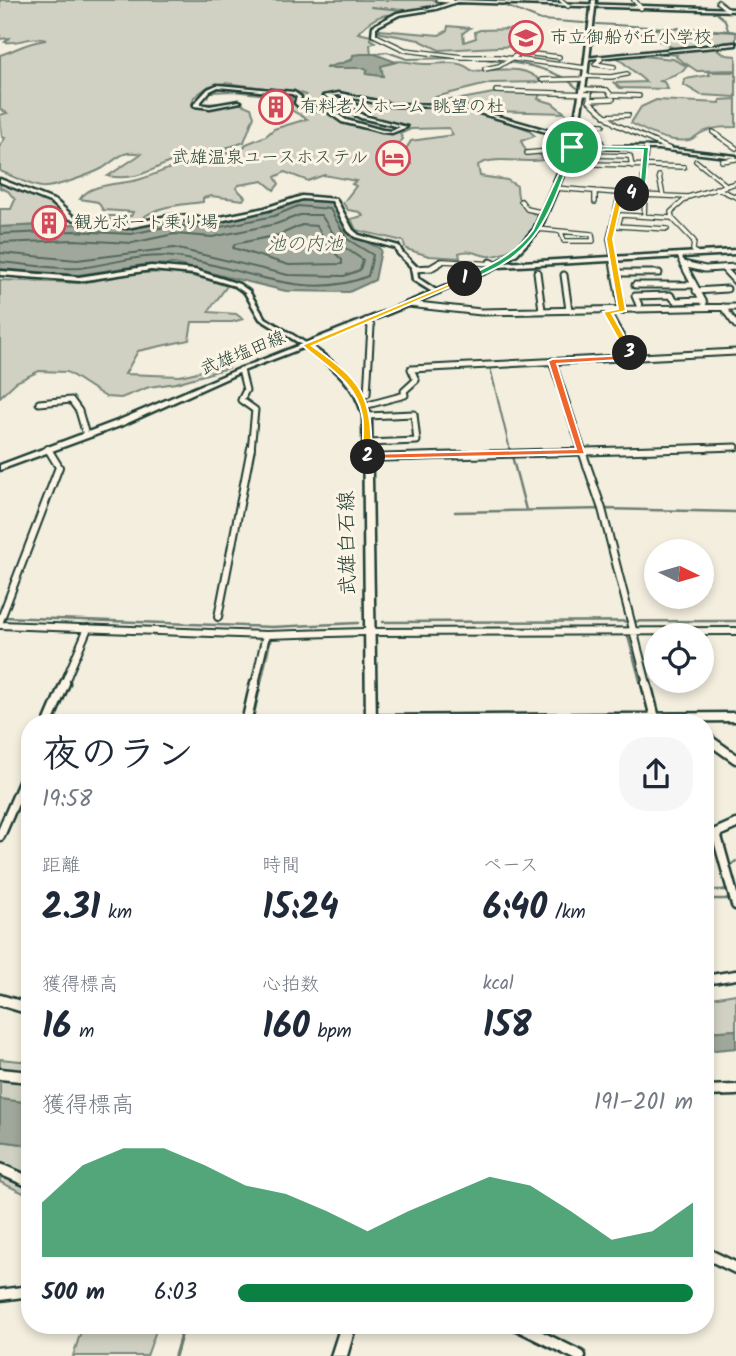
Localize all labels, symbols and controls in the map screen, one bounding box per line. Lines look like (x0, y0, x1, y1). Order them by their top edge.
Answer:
school or university icon: 市立御船が丘小学校 (507, 19, 545, 57)
place label: 市立御船が丘小学校 (550, 24, 712, 53)
building icon: 有料老人ホーム 眺望の杜 (257, 88, 295, 126)
place label: 有料老人ホーム 眺望の杜 (300, 93, 505, 122)
pin (542, 117, 602, 177)
icon: arrive (553, 128, 591, 166)
hotel icon: 武雄温泉ユースホステル (374, 139, 412, 177)
place label: 武雄温泉ユースホステル (171, 144, 368, 173)
pin: 4 (614, 176, 650, 212)
text: 4 (626, 178, 637, 208)
building icon: 観光ボート乗り場 (30, 204, 68, 242)
place label: 観光ボート乗り場 (74, 209, 218, 238)
water label: 池の内池 (267, 230, 344, 260)
pin: 1 (448, 262, 482, 296)
text: 1 (462, 263, 467, 293)
street label: 武雄塩田線 (196, 324, 290, 384)
pin: 3 (612, 336, 648, 370)
text: 3 (624, 337, 635, 367)
pin: 2 (350, 440, 386, 475)
text: 2 (362, 441, 373, 471)
street label: 武雄白石線 (331, 490, 365, 596)
north arrow (644, 539, 714, 609)
map controls (644, 539, 714, 693)
button: locate (644, 623, 714, 693)
text: 夜のラン (42, 726, 194, 786)
button: share (619, 737, 693, 811)
text: 19:58 (42, 782, 92, 818)
text: 距離 (42, 851, 80, 881)
text: 時間 (262, 851, 300, 881)
text: ペース (483, 851, 539, 881)
text: 2.31 (42, 881, 100, 937)
text: 15:24 (262, 881, 339, 937)
text: 6:40 (483, 881, 547, 937)
text: km (100, 898, 132, 928)
text: /km (547, 898, 586, 928)
text: kcal (483, 969, 514, 999)
text: 獲得標高 (42, 970, 118, 1000)
text: 心拍数 (262, 970, 319, 1000)
text: 158 (483, 999, 532, 1055)
text: 16 (42, 1000, 72, 1056)
text: 160 (262, 1000, 310, 1056)
text: m (72, 1017, 94, 1047)
text: bpm (310, 1017, 352, 1047)
text: 191–201 m (594, 1085, 693, 1121)
text: 獲得標高 (42, 1088, 134, 1124)
text: 500 m (42, 1275, 105, 1311)
text: 6:03 (154, 1275, 197, 1311)

